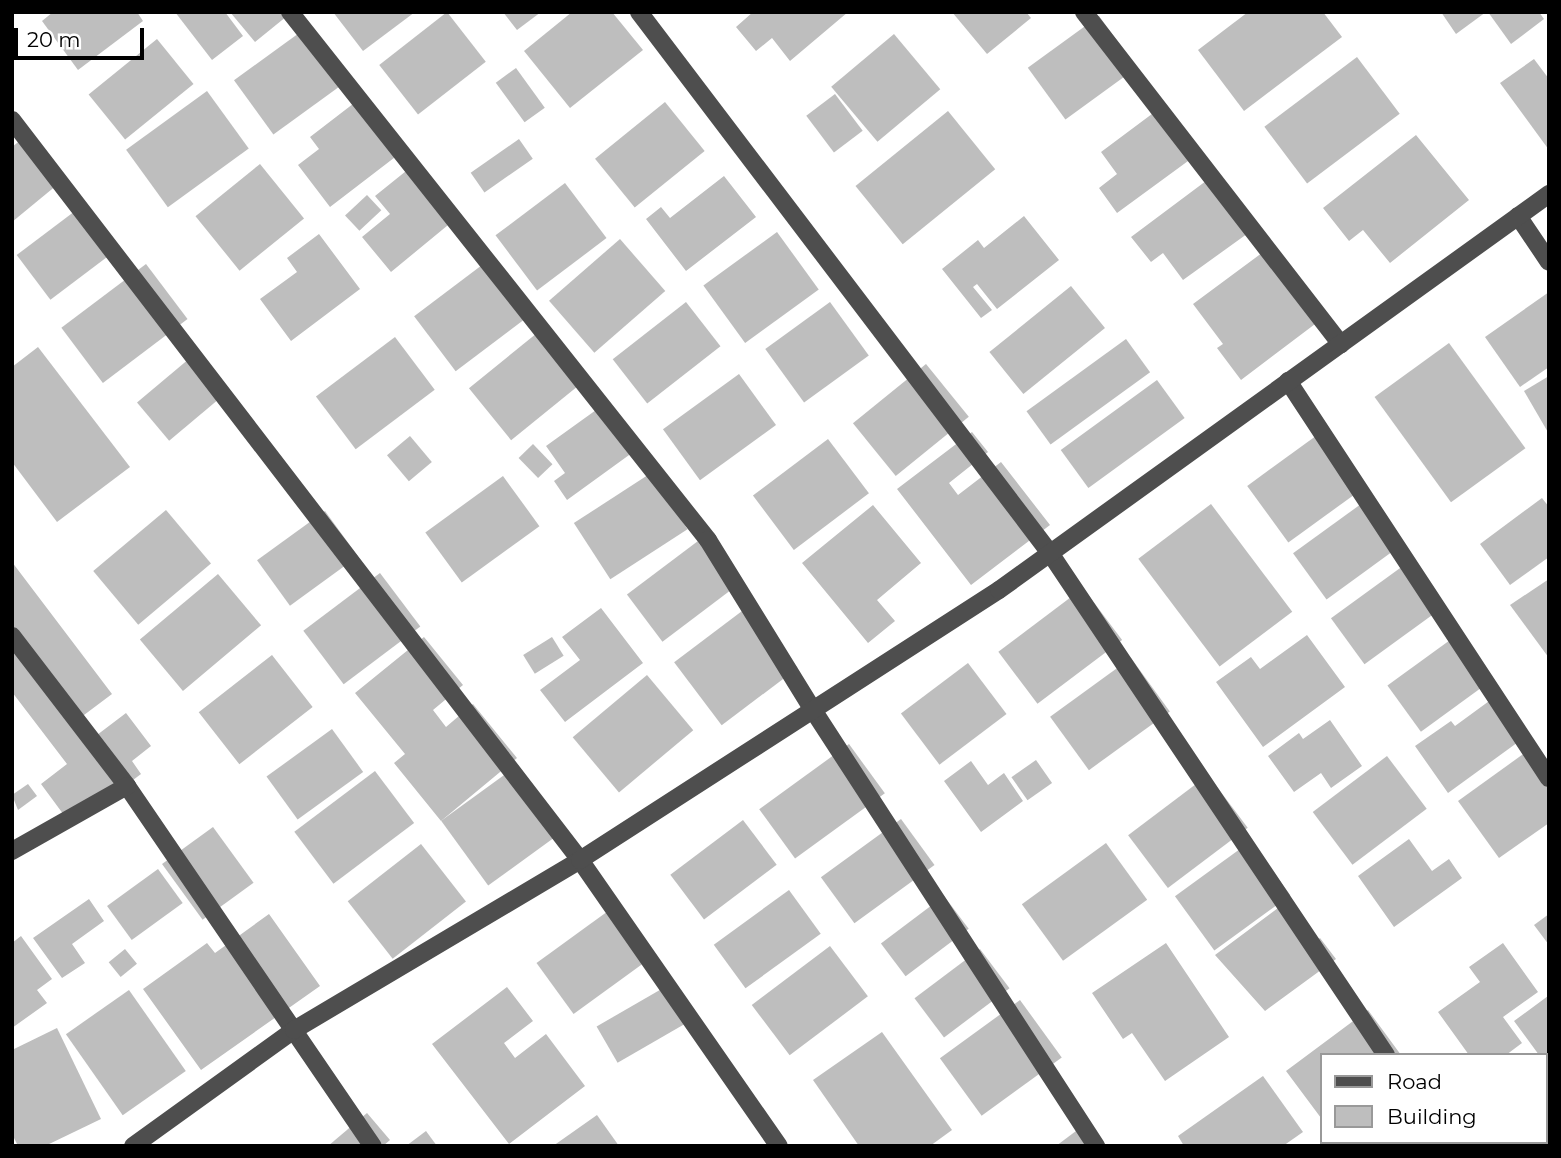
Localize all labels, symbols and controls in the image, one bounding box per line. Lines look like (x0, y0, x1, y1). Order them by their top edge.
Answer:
scale bar (18, 14, 147, 58)
text: 20 m (27, 27, 81, 52)
legend (1320, 1053, 1547, 1144)
text: Road (1387, 1069, 1442, 1094)
text: Building (1387, 1104, 1477, 1129)

